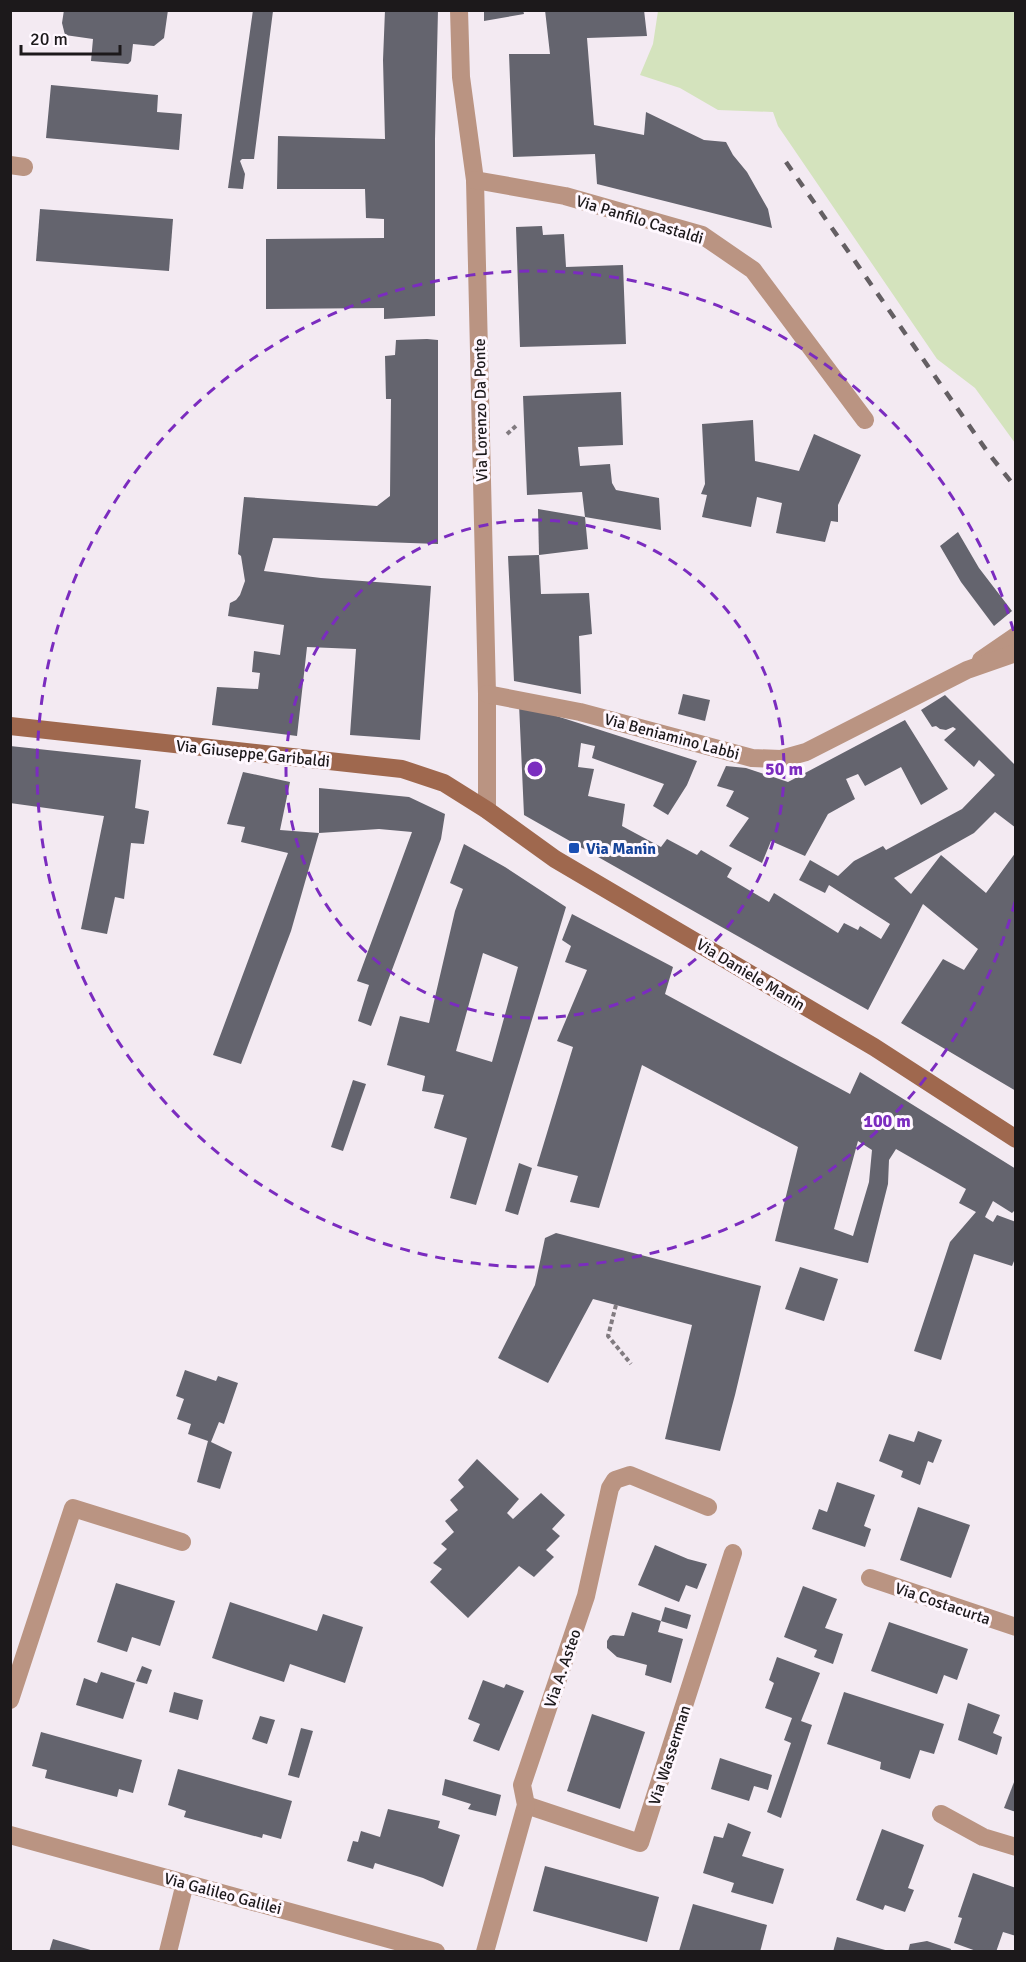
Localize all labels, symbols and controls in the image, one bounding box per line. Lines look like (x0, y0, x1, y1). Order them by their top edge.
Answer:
scale bar (21, 18, 120, 56)
text: 20 m (30, 28, 68, 50)
street label: Via Panfilo Castaldi (574, 191, 706, 249)
street label: Via Lorenzo Da Ponte (470, 338, 492, 482)
street label: Via Beniamino Labbi (602, 709, 742, 765)
street label: Via Giuseppe Garibaldi (175, 736, 331, 772)
text: 50 m (765, 758, 803, 780)
centre of rings (525, 759, 545, 779)
place label: Via Manin (586, 839, 656, 859)
marker: Via Manin (567, 841, 581, 855)
street label: Via Daniele Manin (692, 934, 809, 1015)
text: 100 m (863, 1110, 911, 1132)
street label: Via Costacurta (892, 1578, 993, 1630)
street label: Via A. Asteo (540, 1626, 586, 1710)
street label: Via Wasserman (644, 1703, 695, 1808)
street label: Via Galileo Galilei (162, 1869, 284, 1919)

